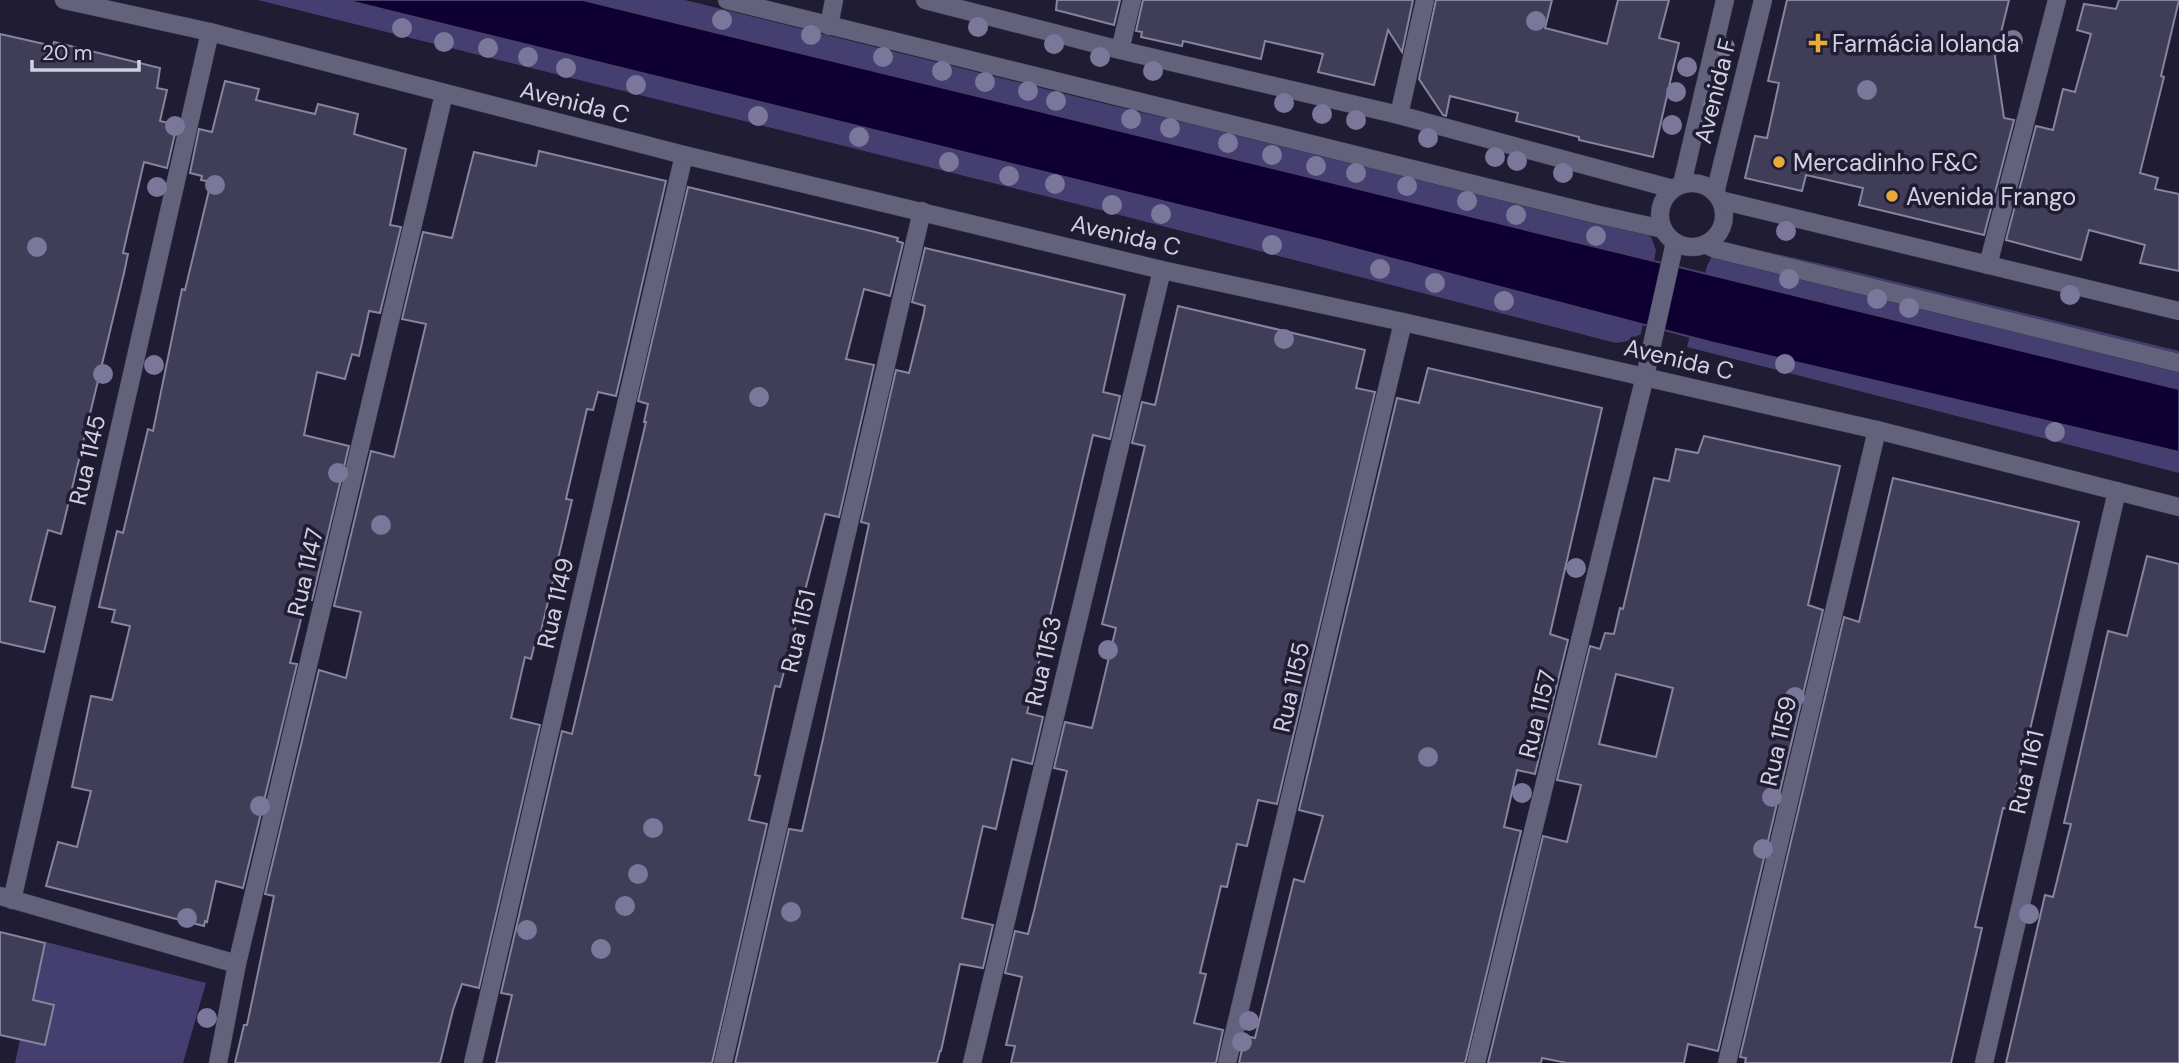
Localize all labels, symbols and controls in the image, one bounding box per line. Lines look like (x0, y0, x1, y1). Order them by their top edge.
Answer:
scale bar (32, 28, 138, 72)
place label: Farmácia Iolanda (1832, 28, 2019, 59)
street label: Avenida F (1687, 35, 1743, 147)
marker: Farmácia Iolanda (1810, 35, 1826, 51)
text: 20 m (42, 39, 93, 67)
street label: Avenida C (517, 73, 633, 131)
place label: Mercadinho F&C (1793, 147, 1978, 178)
marker: Mercadinho F&C (1771, 154, 1787, 170)
place label: Avenida Frango (1906, 181, 2076, 212)
marker: Avenida Frango (1884, 188, 1900, 204)
street label: Avenida C (1068, 207, 1184, 263)
street label: Avenida C (1621, 331, 1737, 387)
street label: Rua 1145 (62, 412, 112, 508)
street label: Rua 1147 (280, 525, 330, 619)
street label: Rua 1149 (530, 555, 580, 651)
street label: Rua 1151 (773, 586, 823, 676)
street label: Rua 1153 (1018, 613, 1068, 709)
street label: Rua 1155 (1266, 639, 1316, 735)
street label: Rua 1157 (1511, 667, 1563, 761)
street label: Rua 1159 (1753, 693, 1803, 789)
street label: Rua 1161 (2001, 727, 2051, 817)

